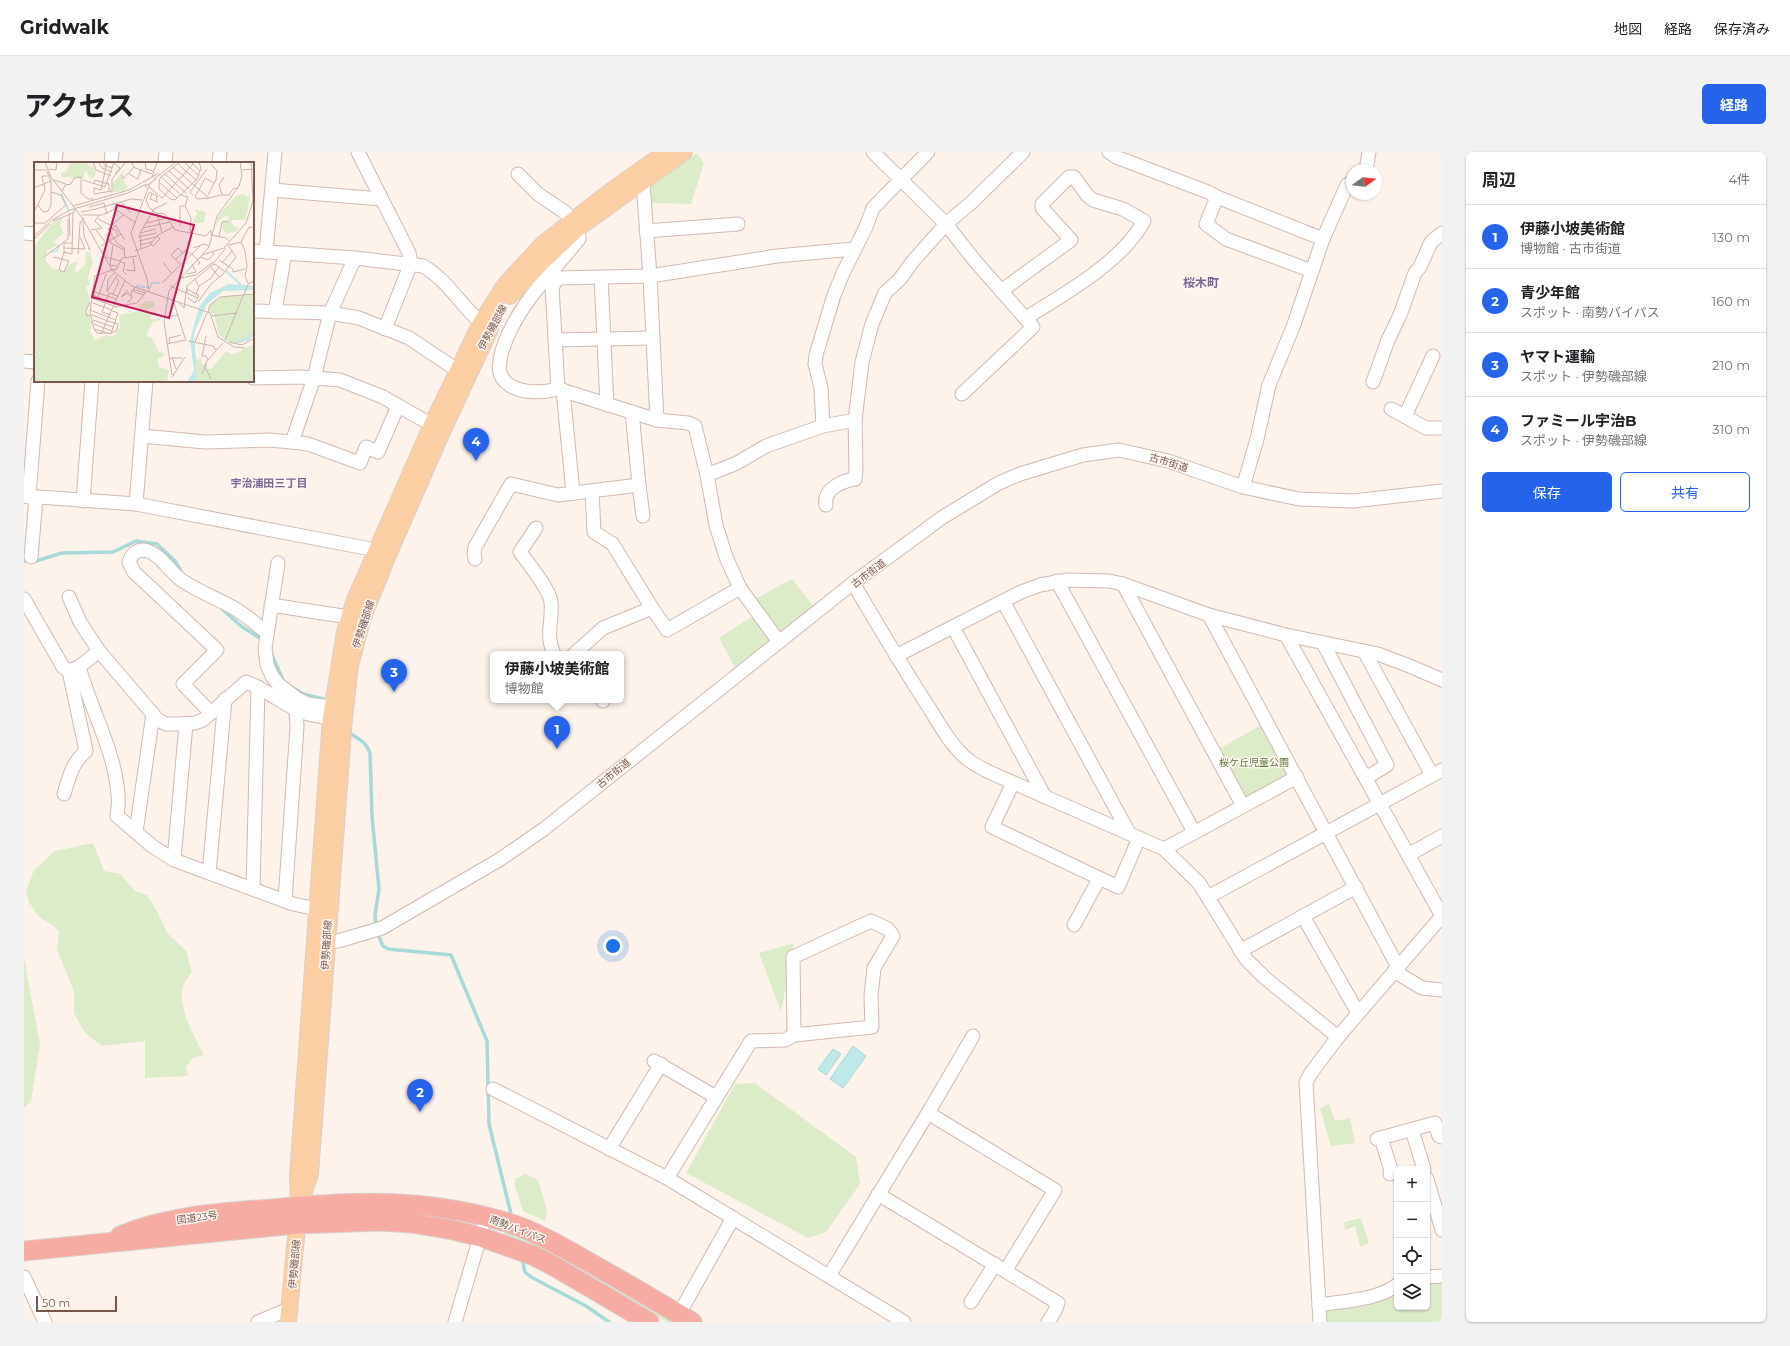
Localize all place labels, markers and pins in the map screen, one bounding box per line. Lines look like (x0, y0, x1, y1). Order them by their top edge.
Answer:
pin: 4 (463, 428, 489, 461)
pin: 3 (381, 659, 407, 692)
pin: 1 (544, 716, 570, 749)
pin: 2 (407, 1079, 433, 1112)

